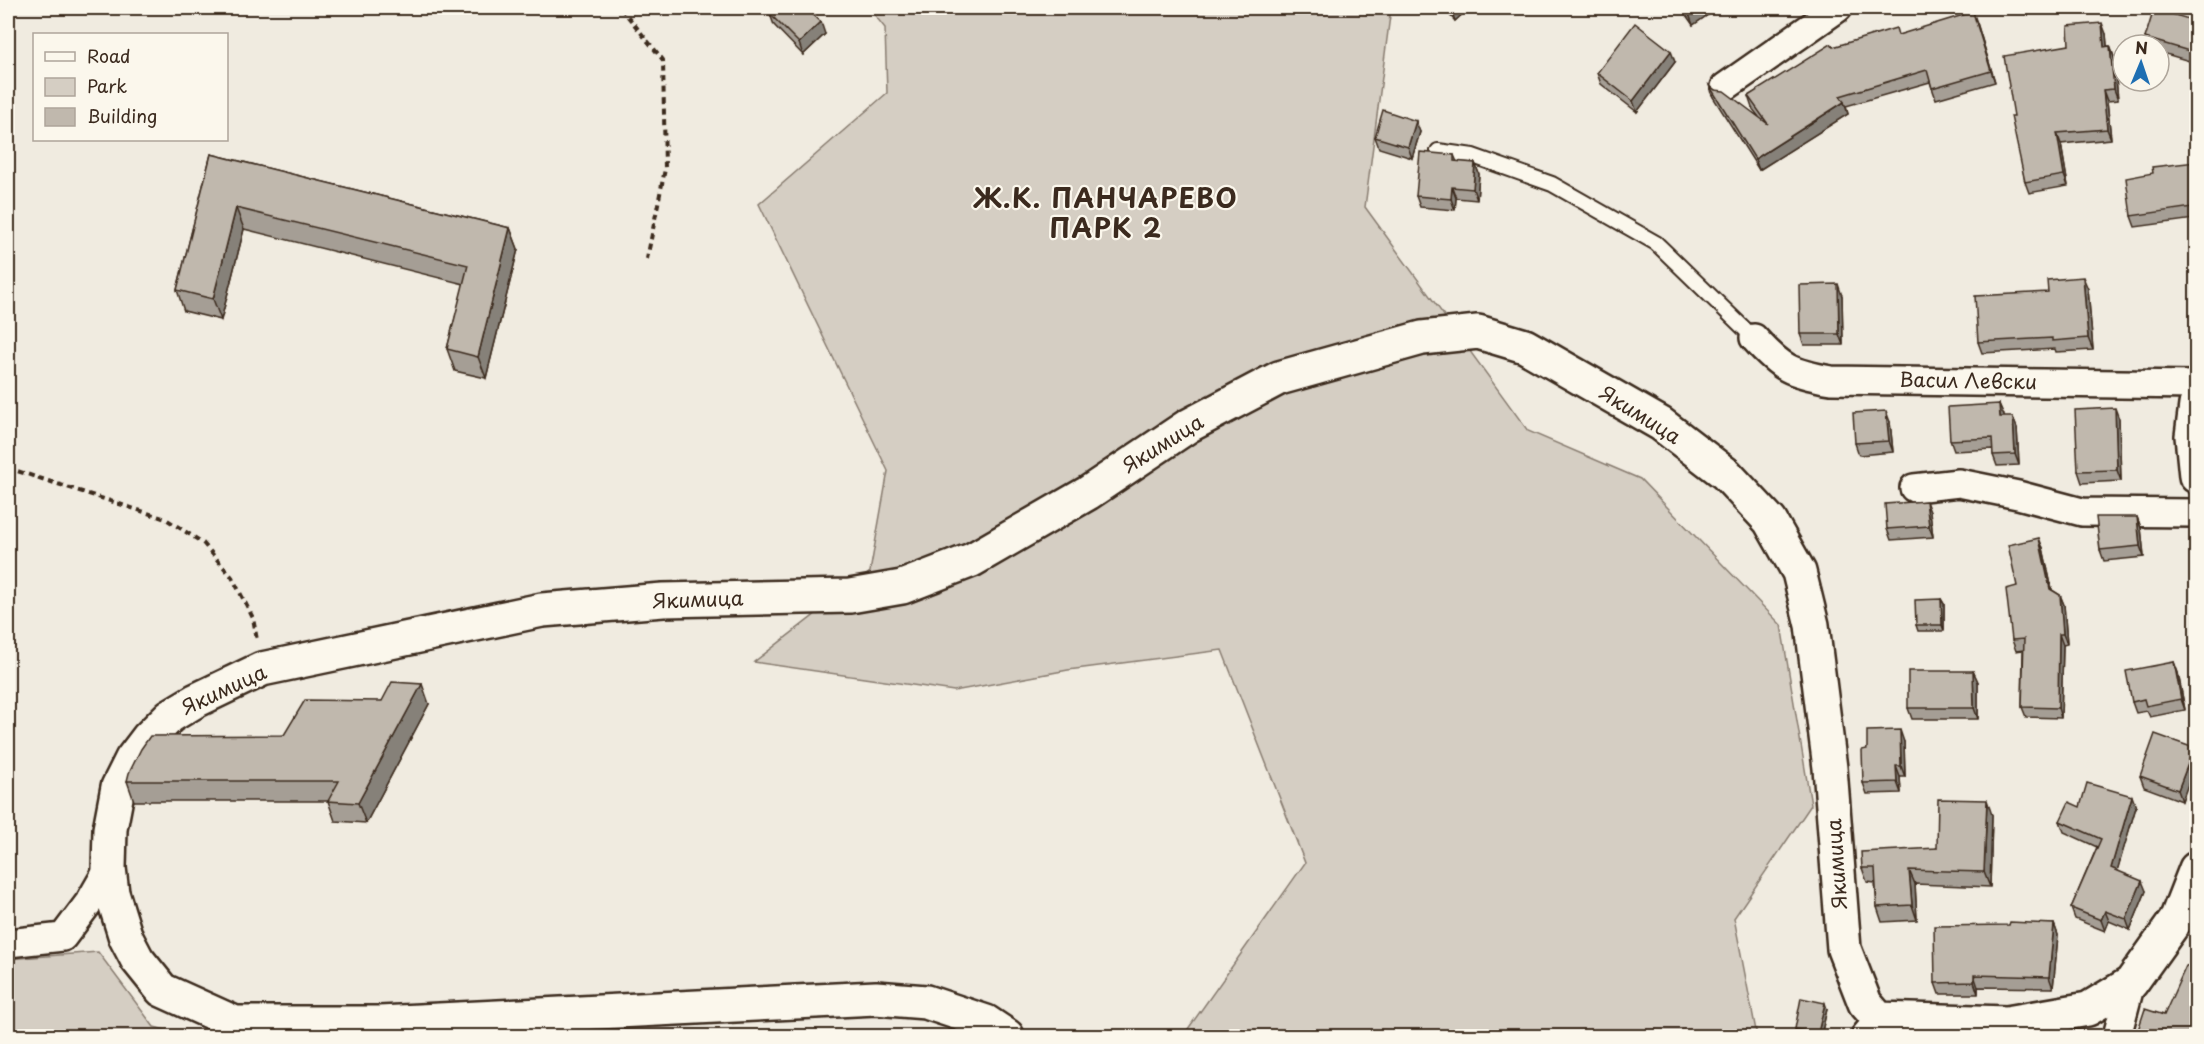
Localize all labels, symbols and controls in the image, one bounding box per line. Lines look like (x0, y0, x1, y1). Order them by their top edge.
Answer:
legend (33, 33, 228, 141)
north arrow (2111, 33, 2171, 93)
text: N (2135, 35, 2148, 59)
text: Road (87, 42, 131, 69)
text: Park (87, 72, 127, 99)
text: Building (87, 102, 157, 129)
district label: Ж.К. ПАНЧАРЕВО ПАРК 2 (973, 178, 1238, 247)
street label: Васил Левски (1899, 364, 2037, 396)
street label: Якимица (1594, 377, 1687, 451)
street label: Якимица (1116, 406, 1209, 480)
street label: Якимица (652, 582, 744, 616)
street label: Якимица (176, 656, 271, 722)
street label: Якимица (1818, 817, 1854, 910)

